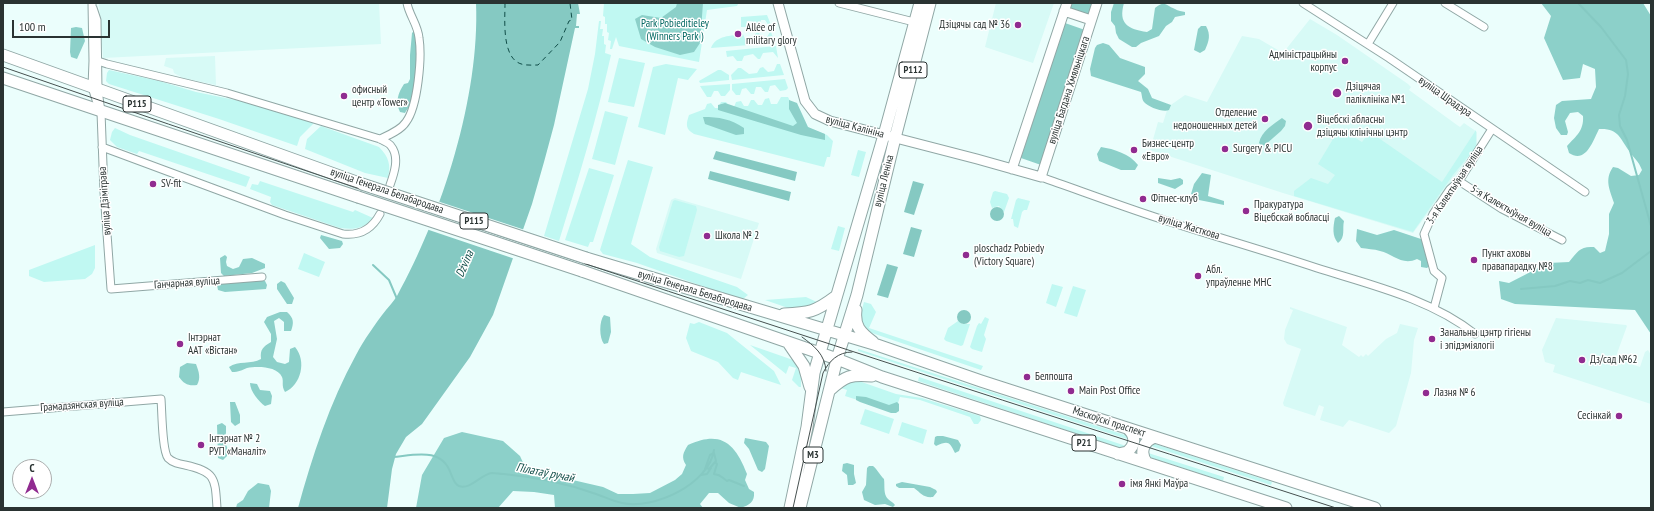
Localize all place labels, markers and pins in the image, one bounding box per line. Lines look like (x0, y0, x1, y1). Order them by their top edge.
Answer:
place label: Дзіцячы сад № 36 (939, 18, 1010, 32)
marker: Дзіцячы сад № 36 (1013, 20, 1023, 30)
place label: Allée of military glory (746, 21, 797, 47)
marker: Allée of military glory (733, 29, 743, 39)
place label: Адміністрацыйны корпус (1269, 48, 1337, 74)
marker: Адміністрацыйны корпус (1340, 56, 1350, 66)
place label: Дзіцячая паліклініка №1 (1346, 80, 1405, 106)
place label: офисный центр «Tower» (352, 83, 408, 109)
marker: Дзіцячая паліклініка №1 (1331, 87, 1343, 99)
marker: офисный центр «Tower» (339, 91, 349, 101)
place label: Отделение недоношенных детей (1173, 106, 1257, 132)
place label: Віцебскі абласны дзіцячы клінічны цэнтр (1317, 113, 1408, 139)
marker: Отделение недоношенных детей (1260, 114, 1270, 124)
marker: Віцебскі абласны дзіцячы клінічны цэнтр (1302, 120, 1314, 132)
place label: Бизнес-центр «Евро» (1142, 137, 1194, 163)
place label: Surgery & PICU (1233, 142, 1292, 156)
marker: Surgery & PICU (1220, 144, 1230, 154)
marker: Бизнес-центр «Евро» (1129, 145, 1139, 155)
place label: SV-fit (161, 177, 181, 191)
marker: SV-fit (148, 179, 158, 189)
place label: Фітнес-клуб (1151, 192, 1198, 206)
marker: Фітнес-клуб (1138, 194, 1148, 204)
place label: Пракуратура Віцебскай вобласці (1254, 198, 1329, 224)
marker: Пракуратура Віцебскай вобласці (1241, 206, 1251, 216)
place label: Школа № 2 (715, 229, 759, 243)
marker: Школа № 2 (702, 231, 712, 241)
place label: ploschadz Pobiedy (Victory Square) (974, 242, 1044, 268)
place label: Пункт аховы правапарадку №8 (1482, 247, 1553, 273)
marker: ploschadz Pobiedy (Victory Square) (961, 250, 971, 260)
marker: Пункт аховы правапарадку №8 (1469, 255, 1479, 265)
place label: Абл. упраўленне МНС (1206, 263, 1271, 289)
marker: Абл. упраўленне МНС (1193, 271, 1203, 281)
place label: Занальны цэнтр гігіены і эпідэміялогіі (1440, 326, 1531, 352)
place label: Інтэрнат ААТ «Вістан» (188, 331, 238, 357)
marker: Занальны цэнтр гігіены і эпідэміялогіі (1427, 334, 1437, 344)
marker: Інтэрнат ААТ «Вістан» (175, 339, 185, 349)
place label: Дз/сад №62 (1590, 353, 1638, 367)
marker: Дз/сад №62 (1577, 355, 1587, 365)
place label: Белпошта (1035, 370, 1073, 384)
marker: Белпошта (1022, 372, 1032, 382)
place label: Main Post Office (1079, 384, 1140, 398)
marker: Main Post Office (1066, 386, 1076, 396)
place label: Лазня № 6 (1434, 386, 1476, 400)
marker: Лазня № 6 (1421, 388, 1431, 398)
place label: Сесінкай (1577, 409, 1611, 423)
marker: Сесінкай (1614, 411, 1624, 421)
place label: Інтэрнат № 2 РУП «Маналіт» (209, 432, 266, 458)
marker: Інтэрнат № 2 РУП «Маналіт» (196, 440, 206, 450)
place label: імя Янкі Маўра (1130, 477, 1188, 491)
marker: імя Янкі Маўра (1117, 479, 1127, 489)

